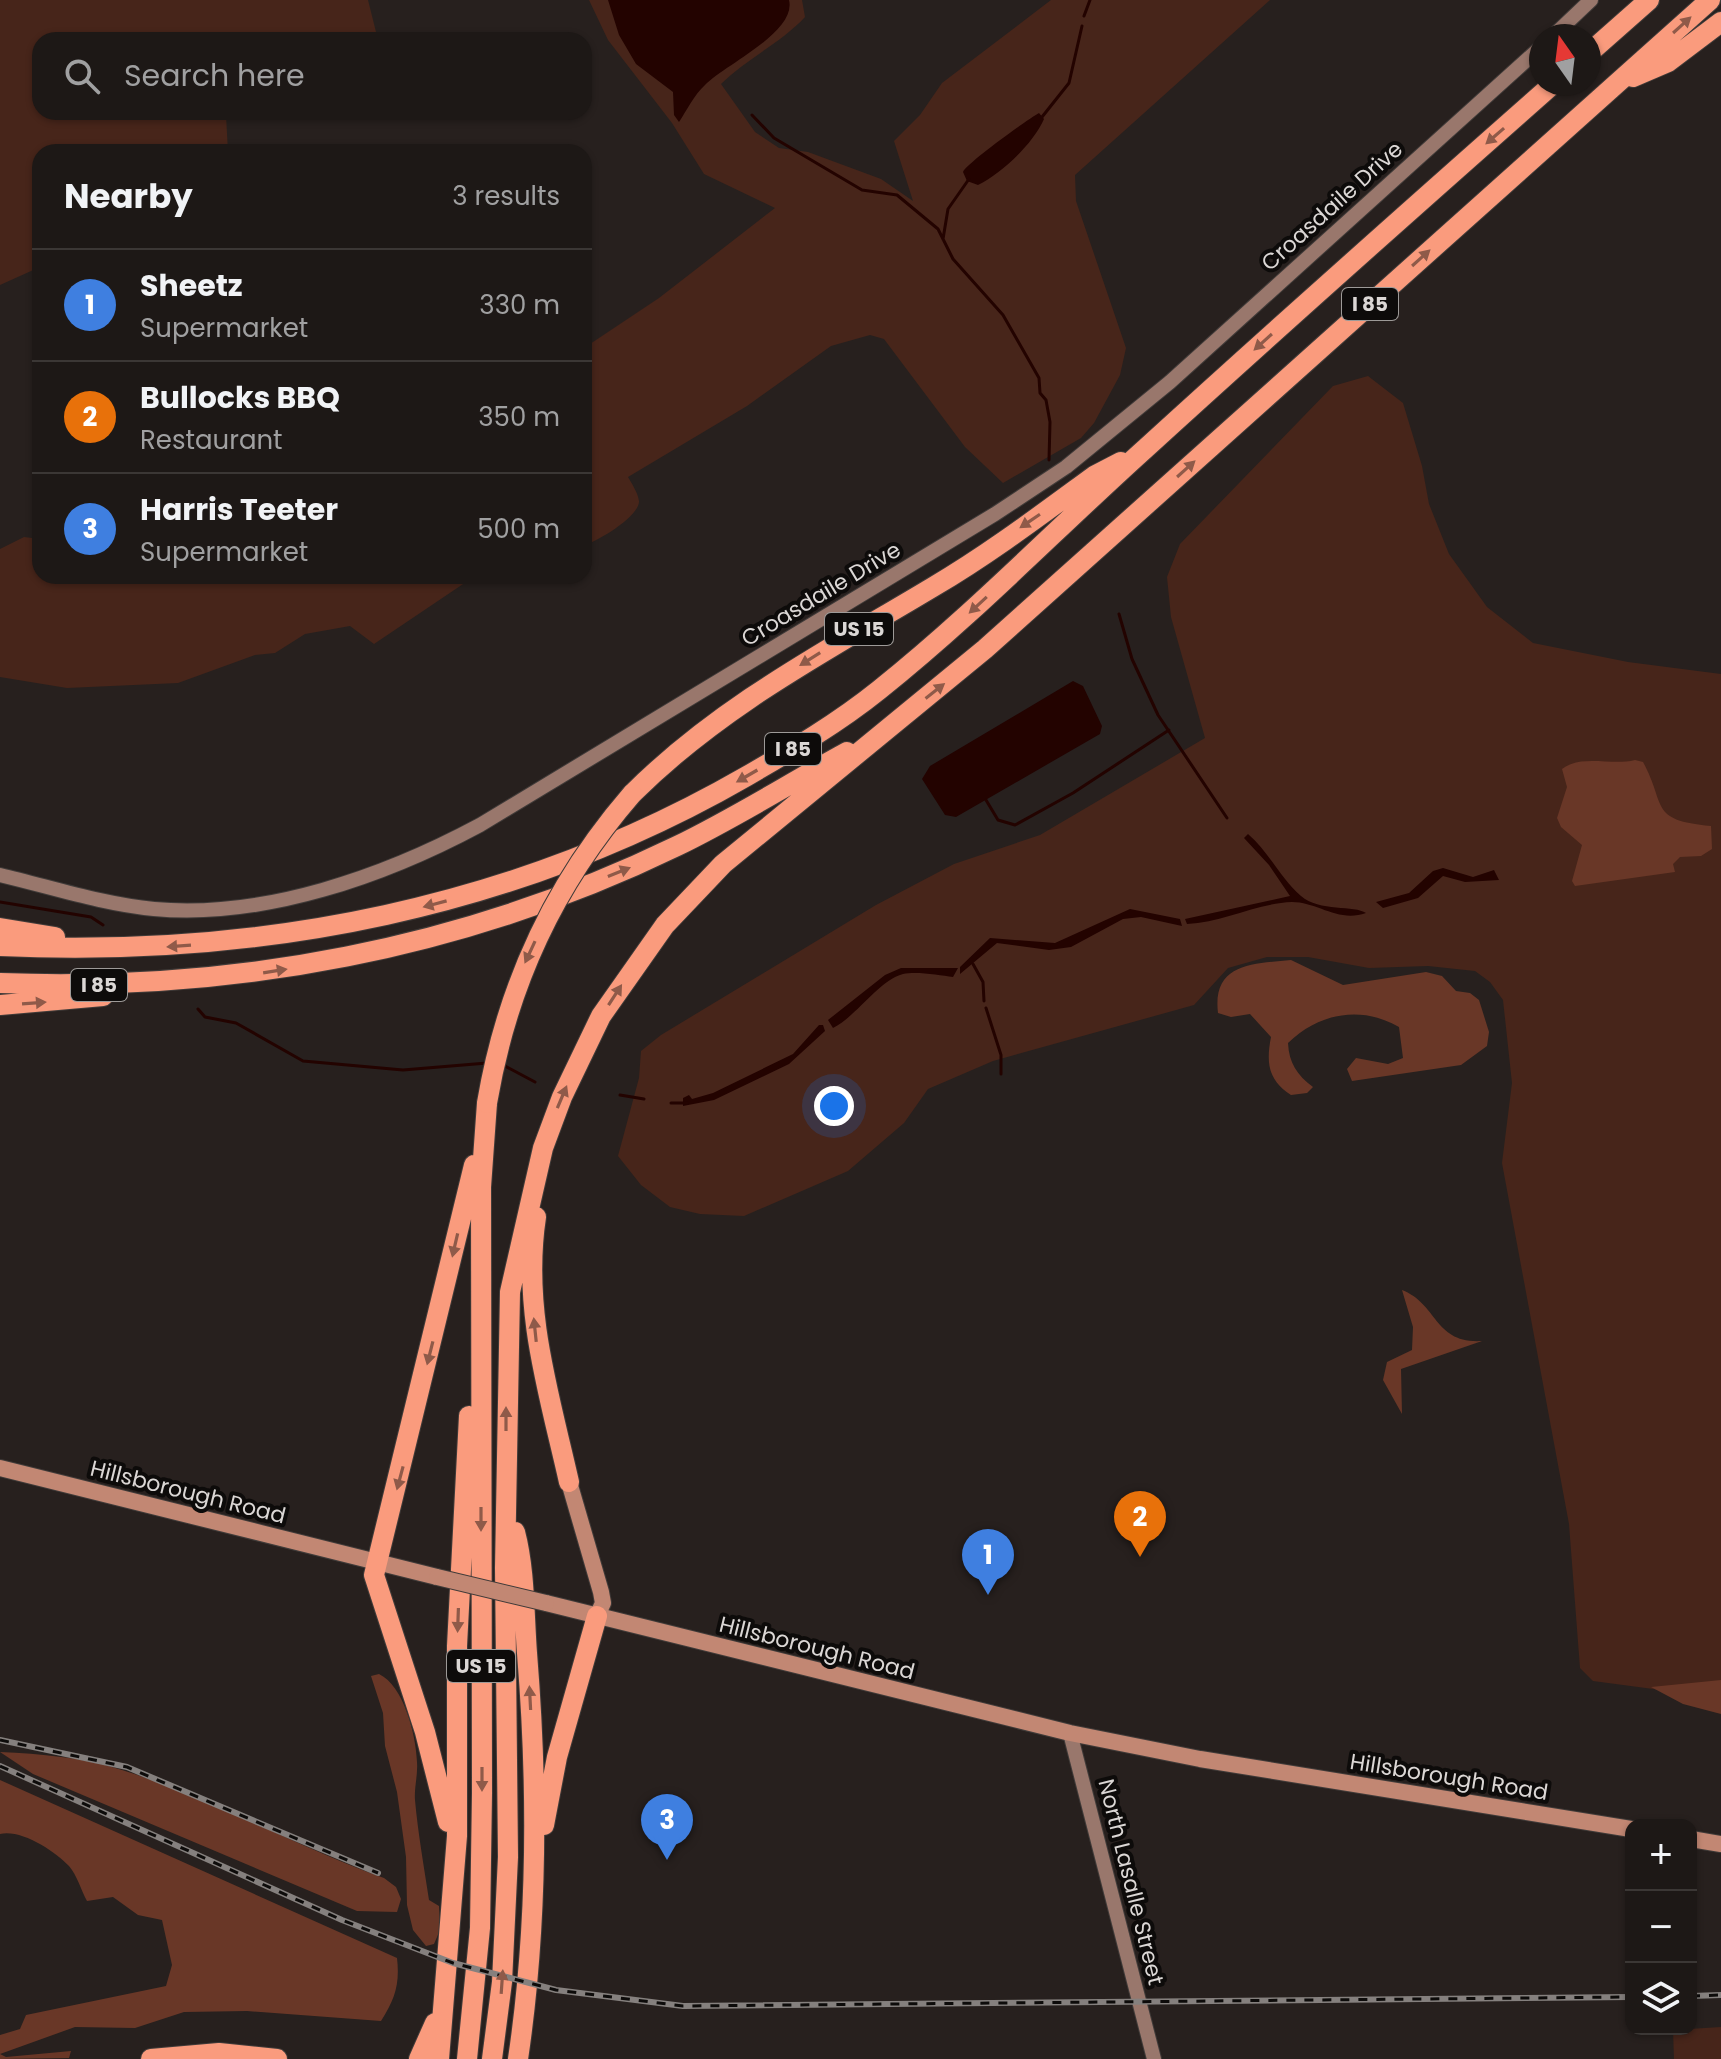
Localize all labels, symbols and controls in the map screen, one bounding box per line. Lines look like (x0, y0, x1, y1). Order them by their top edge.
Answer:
one-way arrow (1671, 17, 1691, 34)
north arrow (1529, 24, 1601, 96)
search box (32, 32, 592, 120)
icon: search (60, 54, 104, 98)
text: Search here (124, 54, 305, 97)
one-way arrow (1485, 126, 1504, 144)
street label: Croasdaile Drive (1254, 134, 1410, 278)
text: Nearby (64, 172, 193, 220)
text: 3 results (452, 178, 560, 214)
one-way arrow (1411, 250, 1430, 268)
text: Sheetz (140, 264, 243, 307)
text: 1 (85, 287, 95, 323)
text: 330 m (479, 287, 560, 323)
road number: I 85 (1342, 288, 1398, 320)
text: Supermarket (140, 310, 308, 346)
one-way arrow (1254, 333, 1273, 351)
text: Bullocks BBQ (140, 376, 340, 419)
text: 2 (83, 399, 97, 435)
text: 350 m (478, 399, 560, 435)
text: Restaurant (140, 422, 283, 458)
one-way arrow (1175, 461, 1195, 478)
text: Harris Teeter (140, 488, 338, 531)
text: 3 (82, 511, 98, 547)
text: 500 m (477, 511, 560, 547)
one-way arrow (1020, 513, 1041, 528)
text: Supermarket (140, 534, 308, 570)
street label: Croasdaile Drive (735, 534, 907, 654)
one-way arrow (969, 595, 988, 613)
road number: US 15 (825, 613, 893, 645)
one-way arrow (799, 652, 821, 666)
one-way arrow (925, 684, 945, 700)
road number: I 85 (765, 733, 821, 765)
one-way arrow (736, 769, 758, 783)
one-way arrow (607, 865, 631, 878)
one-way arrow (423, 899, 448, 911)
one-way arrow (166, 940, 191, 953)
one-way arrow (523, 941, 537, 964)
one-way arrow (263, 964, 288, 977)
road number: I 85 (71, 969, 127, 1001)
one-way arrow (607, 985, 622, 1006)
one-way arrow (22, 996, 47, 1009)
one-way arrow (556, 1085, 569, 1109)
your location (814, 1086, 854, 1126)
one-way arrow (448, 1233, 461, 1258)
one-way arrow (529, 1317, 542, 1342)
one-way arrow (424, 1341, 436, 1366)
one-way arrow (500, 1406, 512, 1431)
street label: Hillsborough Road (87, 1453, 289, 1531)
one-way arrow (393, 1465, 405, 1490)
pin: 2 (1114, 1491, 1166, 1557)
one-way arrow (475, 1507, 487, 1532)
pin: 1 (962, 1529, 1014, 1595)
one-way arrow (451, 1608, 464, 1633)
street label: Hillsborough Road (716, 1609, 918, 1687)
road number: US 15 (447, 1650, 515, 1682)
one-way arrow (523, 1685, 536, 1710)
street label: Hillsborough Road (1348, 1746, 1550, 1808)
one-way arrow (476, 1767, 488, 1792)
street label: North Lasalle Street (1090, 1776, 1172, 1988)
pin: 3 (641, 1794, 693, 1860)
map controls (1625, 1819, 1697, 2035)
button: + (1625, 1819, 1697, 1891)
button: − (1625, 1891, 1697, 1963)
button: layers (1625, 1963, 1697, 2035)
one-way arrow (495, 1969, 508, 1994)

